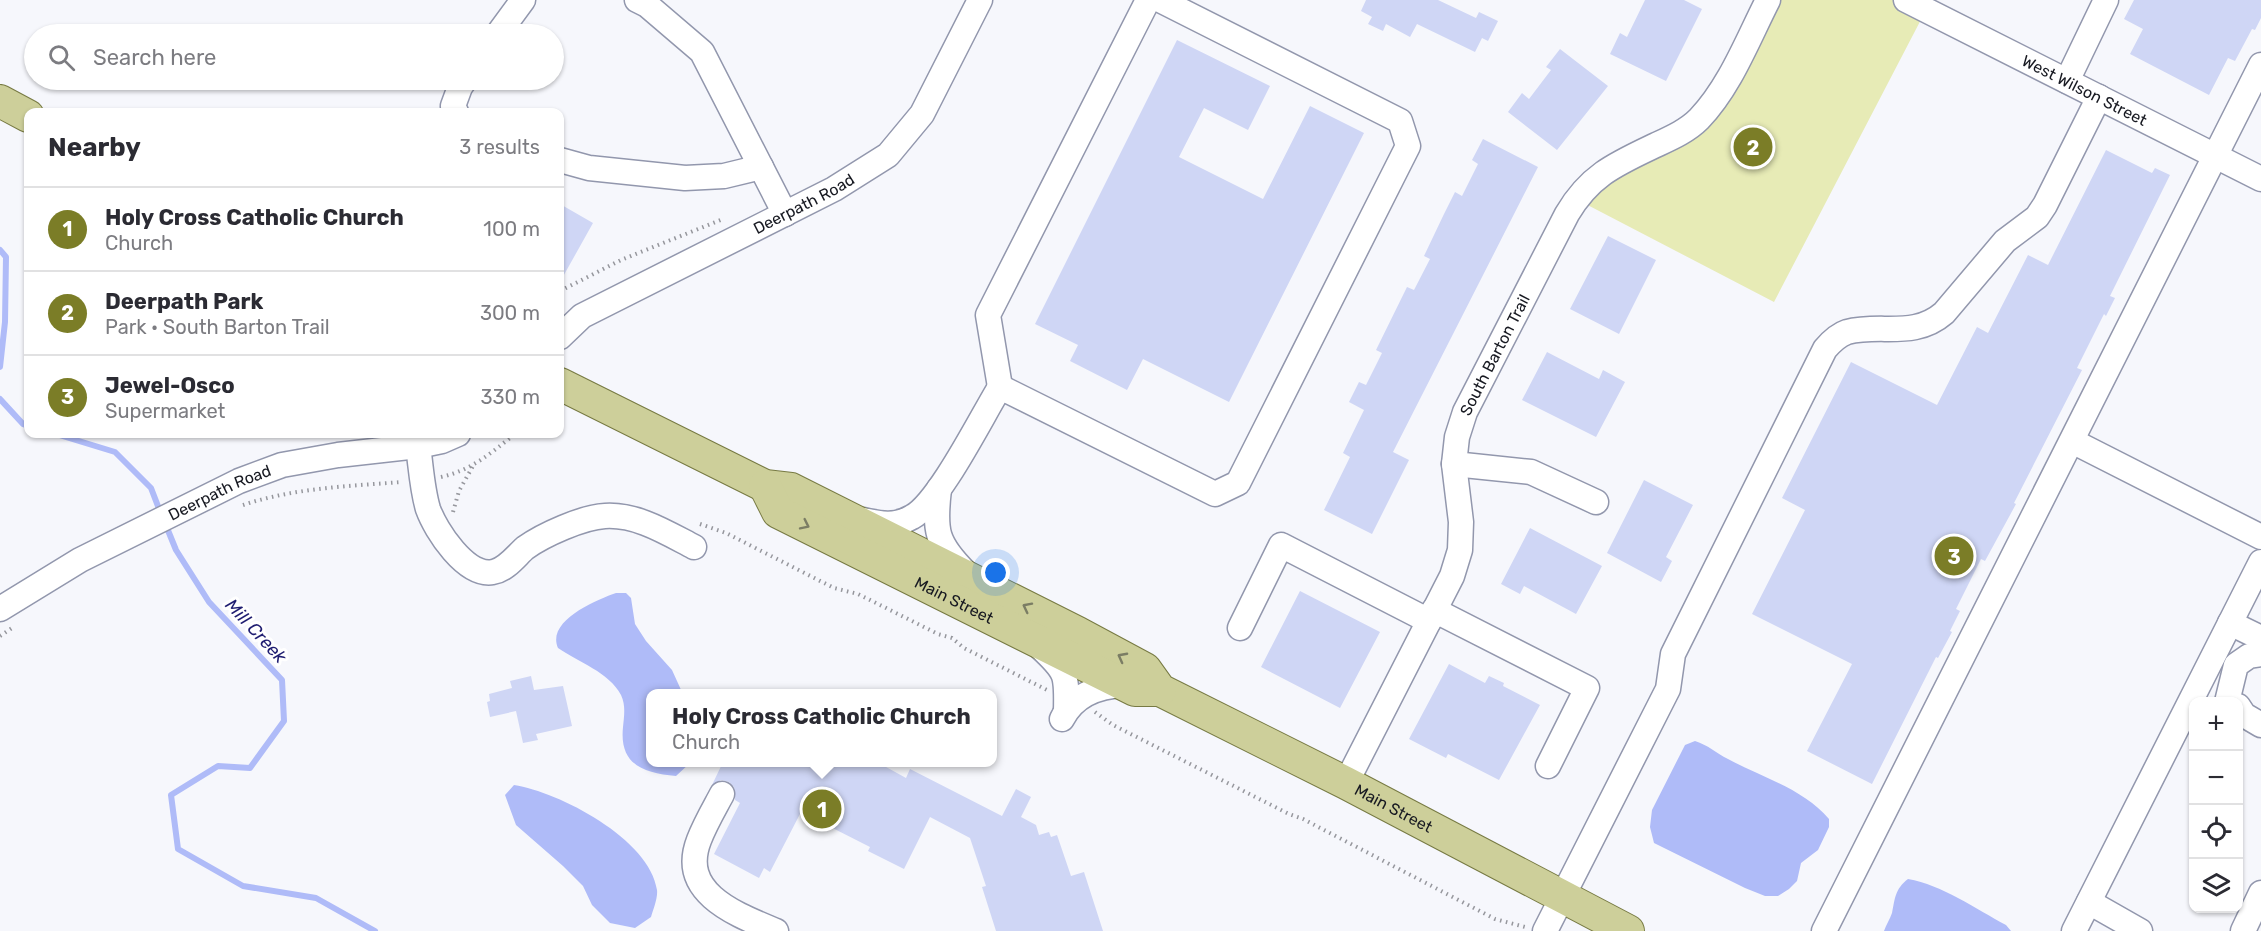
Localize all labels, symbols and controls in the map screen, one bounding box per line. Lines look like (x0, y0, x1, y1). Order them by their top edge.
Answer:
search box (24, 24, 564, 90)
icon: search (45, 41, 78, 74)
text: Search here (93, 44, 216, 71)
street label: West Wilson Street (2019, 51, 2150, 129)
pin: 2 (1734, 124, 1772, 170)
text: Nearby (48, 132, 141, 163)
text: 3 results (459, 135, 540, 159)
street label: Deerpath Road (750, 169, 858, 238)
text: Holy Cross Catholic Church (105, 204, 404, 231)
text: 1 (63, 217, 72, 241)
text: 100 m (483, 217, 540, 241)
text: Church (105, 231, 173, 255)
text: Deerpath Park (105, 288, 263, 315)
street label: South Barton Trail (1455, 291, 1534, 418)
text: 2 (61, 301, 74, 325)
text: 300 m (480, 301, 540, 325)
text: Park · South Barton Trail (105, 315, 330, 339)
text: Jewel-Osco (105, 372, 235, 399)
text: 3 (61, 385, 74, 409)
text: 330 m (481, 385, 540, 409)
text: Supermarket (105, 399, 225, 423)
street label: Deerpath Road (165, 460, 273, 524)
one-way arrow (798, 517, 809, 529)
pin: 3 (1934, 534, 1974, 578)
your location (981, 558, 1010, 587)
street label: Main Street (912, 572, 997, 627)
water label: Mill Creek (221, 594, 292, 668)
one-way arrow (1022, 603, 1033, 615)
one-way arrow (1118, 653, 1129, 664)
popup (646, 689, 997, 767)
map controls (2189, 697, 2243, 913)
button: + (2189, 697, 2243, 751)
text: Holy Cross Catholic Church (672, 703, 971, 730)
text: Church (672, 730, 740, 754)
button: − (2189, 751, 2243, 805)
street label: Main Street (1352, 780, 1436, 836)
pin: 1 (802, 786, 842, 832)
button: locate (2189, 805, 2243, 859)
button: layers (2189, 859, 2243, 913)

